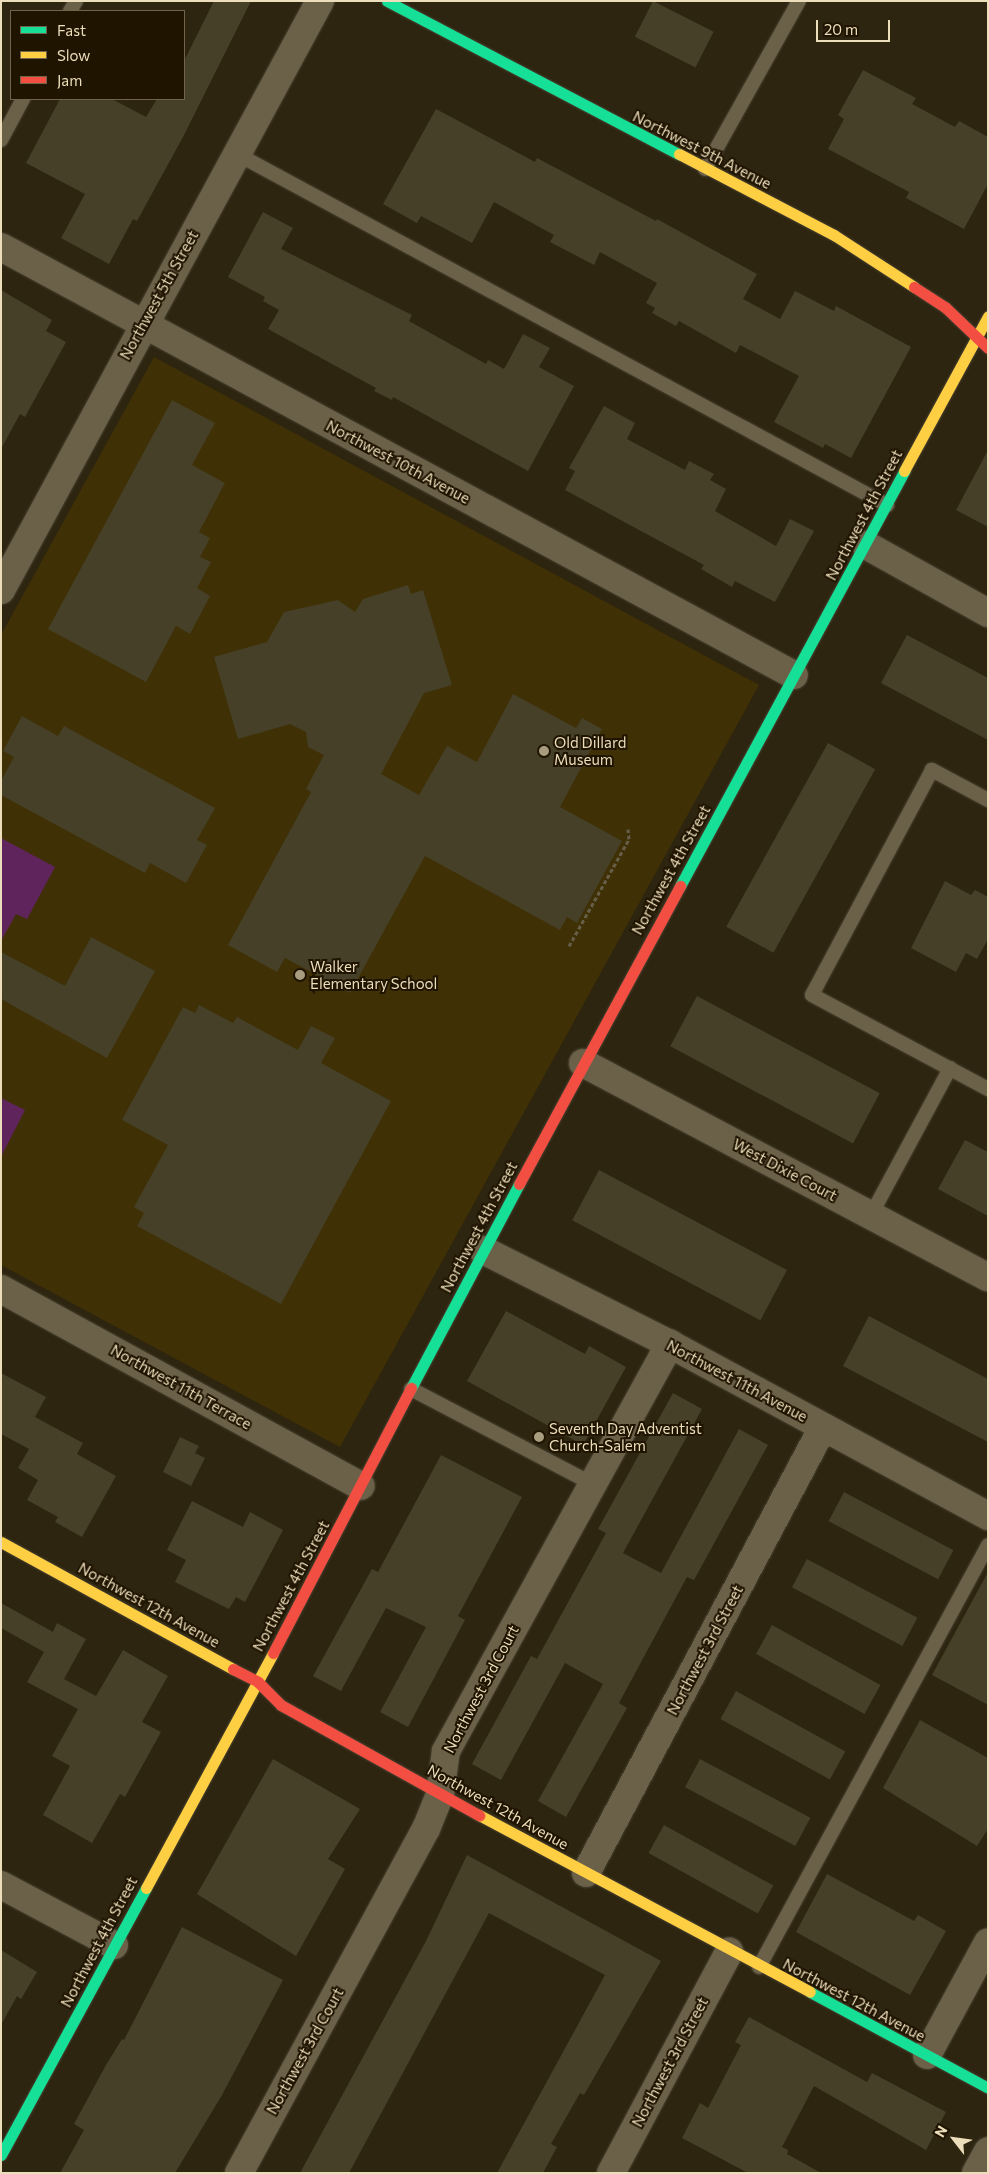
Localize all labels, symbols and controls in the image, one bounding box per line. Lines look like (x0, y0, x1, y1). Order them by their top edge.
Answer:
legend (10, 10, 185, 100)
scale bar (819, 10, 893, 42)
text: 20 m (824, 20, 858, 38)
text: Fast (57, 21, 86, 39)
text: Slow (57, 46, 90, 64)
text: Jam (57, 71, 82, 89)
street label: Northwest 9th Avenue (630, 107, 774, 193)
street label: Northwest 5th Street (116, 227, 202, 363)
street label: Northwest 10th Avenue (323, 416, 473, 508)
street label: Northwest 4th Street (822, 447, 906, 583)
place label: Old Dillard Museum (554, 733, 626, 768)
marker: Old Dillard Museum (538, 745, 550, 757)
street label: Northwest 4th Street (628, 802, 714, 938)
place label: Walker Elementary School (310, 957, 437, 992)
marker: Walker Elementary School (294, 969, 306, 981)
street label: West Dixie Court (730, 1135, 840, 1205)
street label: Northwest 4th Street (437, 1159, 521, 1295)
street label: Northwest 11th Avenue (664, 1336, 810, 1426)
street label: Northwest 11th Terrace (107, 1341, 255, 1433)
place label: Seventh Day Adventist Church-Salem (549, 1419, 702, 1454)
marker: Seventh Day Adventist Church-Salem (533, 1431, 545, 1443)
street label: Northwest 4th Street (249, 1518, 333, 1654)
street label: Northwest 12th Avenue (75, 1559, 223, 1651)
street label: Northwest 3rd Street (663, 1582, 747, 1718)
street label: Northwest 3rd Court (440, 1622, 522, 1756)
street label: Northwest 12th Avenue (424, 1761, 572, 1853)
street label: Northwest 4th Street (57, 1874, 141, 2010)
street label: Northwest 12th Avenue (780, 1955, 928, 2045)
street label: Northwest 3rd Court (263, 1985, 347, 2117)
street label: Northwest 3rd Street (628, 1994, 712, 2130)
north arrow (929, 2114, 979, 2164)
text: N (931, 2122, 951, 2140)

